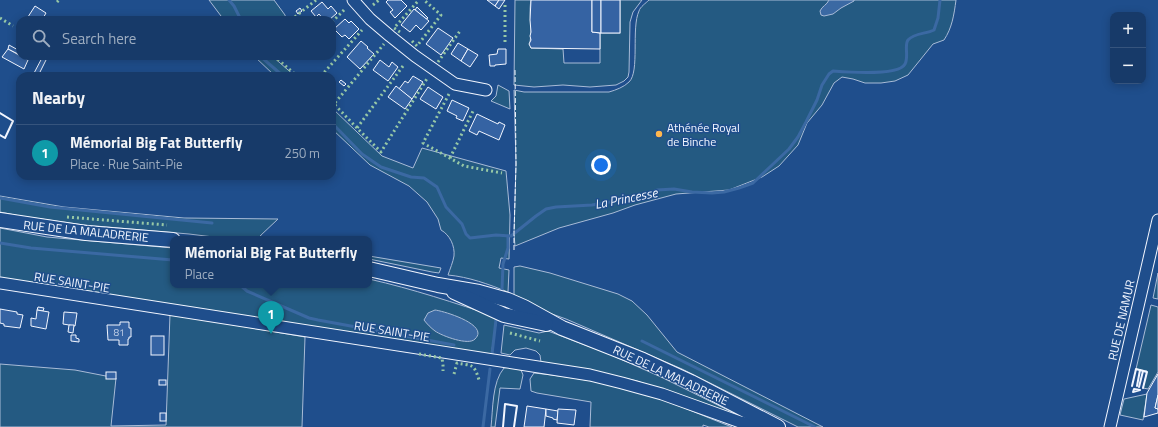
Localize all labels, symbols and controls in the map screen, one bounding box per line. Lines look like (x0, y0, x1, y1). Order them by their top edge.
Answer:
map controls (1110, 12, 1146, 84)
button: + (1110, 12, 1146, 48)
search box (16, 16, 336, 60)
icon: search (30, 27, 52, 49)
text: Search here (62, 27, 136, 50)
button: − (1110, 48, 1146, 84)
text: Nearby (32, 85, 85, 111)
place label: Athénée Royal de Binche (667, 118, 740, 151)
marker: Athénée Royal de Binche (654, 129, 664, 139)
text: Mémorial Big Fat Butterfly (70, 131, 242, 154)
text: 1 (41, 143, 49, 163)
text: 250 m (284, 143, 320, 163)
text: Place · Rue Saint-Pie (70, 154, 183, 174)
your location (591, 155, 611, 175)
water label: La Princesse (593, 182, 660, 214)
street label: RUE DE LA MALADRERIE (22, 215, 150, 247)
popup (170, 236, 372, 288)
text: Mémorial Big Fat Butterfly (185, 241, 357, 264)
text: Place (185, 264, 214, 284)
street label: RUE SAINT-PIE (33, 267, 112, 297)
street label: RUE DE NAMUR (1103, 278, 1139, 362)
pin: 1 (258, 301, 284, 334)
street label: RUE SAINT-PIE (353, 316, 432, 346)
house number: 81 (113, 325, 125, 340)
street label: RUE DE LA MALADRERIE (610, 340, 732, 410)

